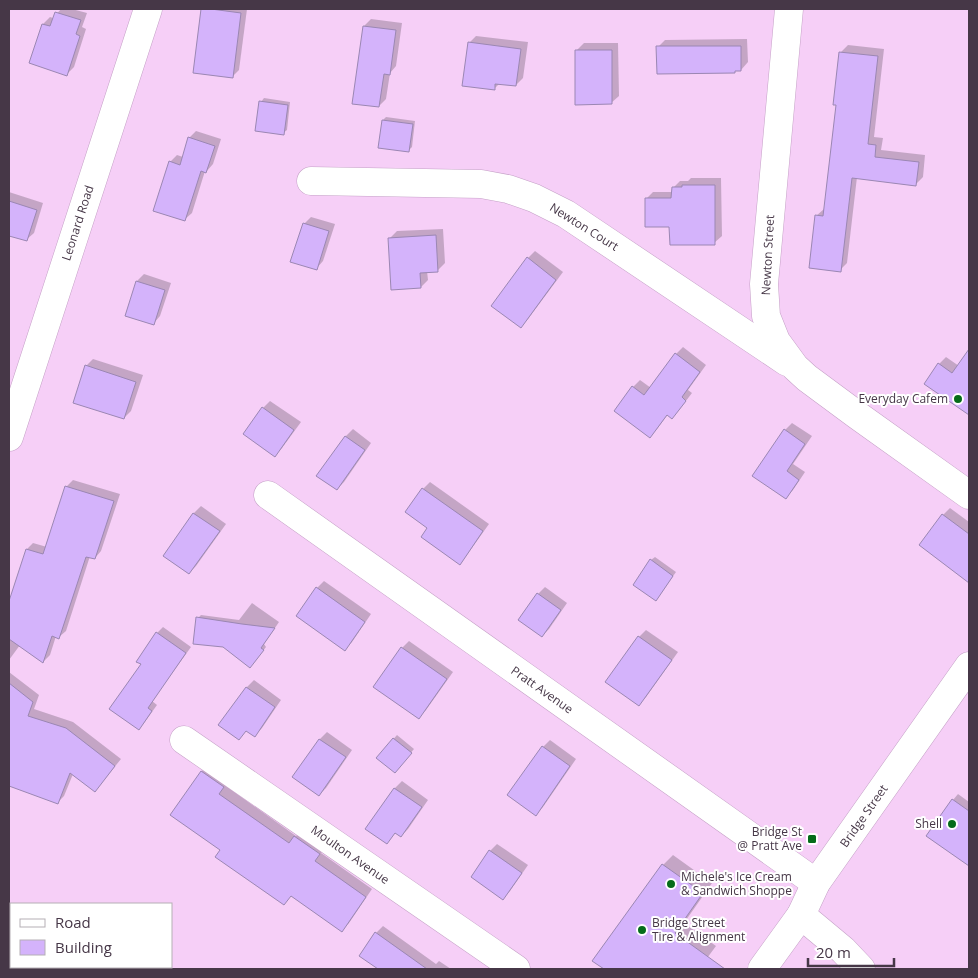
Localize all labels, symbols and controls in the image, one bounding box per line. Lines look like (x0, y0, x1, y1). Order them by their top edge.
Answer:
street label: Leonard Road (57, 183, 98, 263)
street label: Newton Court (547, 199, 622, 255)
street label: Newton Street (757, 214, 778, 296)
place label: Everyday Cafem (858, 390, 948, 407)
marker: Everyday Cafem (952, 393, 964, 405)
street label: Pratt Avenue (508, 662, 577, 717)
street label: Bridge Street (836, 781, 891, 850)
place label: Shell (915, 815, 942, 832)
marker: Shell (946, 818, 958, 830)
street label: Moulton Avenue (308, 821, 393, 888)
place label: Bridge St @ Pratt Ave (737, 823, 802, 854)
marker: Bridge St @ Pratt Ave (806, 833, 818, 845)
place label: Michele's Ice Cream & Sandwich Shoppe (681, 868, 792, 899)
marker: Michele's Ice Cream & Sandwich Shoppe (665, 878, 677, 890)
legend (10, 903, 172, 968)
text: Road (55, 912, 91, 932)
place label: Bridge Street Tire & Alignment (652, 914, 745, 945)
marker: Bridge Street Tire & Alignment (636, 924, 648, 936)
scale bar (808, 936, 894, 968)
text: Building (55, 937, 112, 957)
text: 20 m (816, 942, 851, 962)

